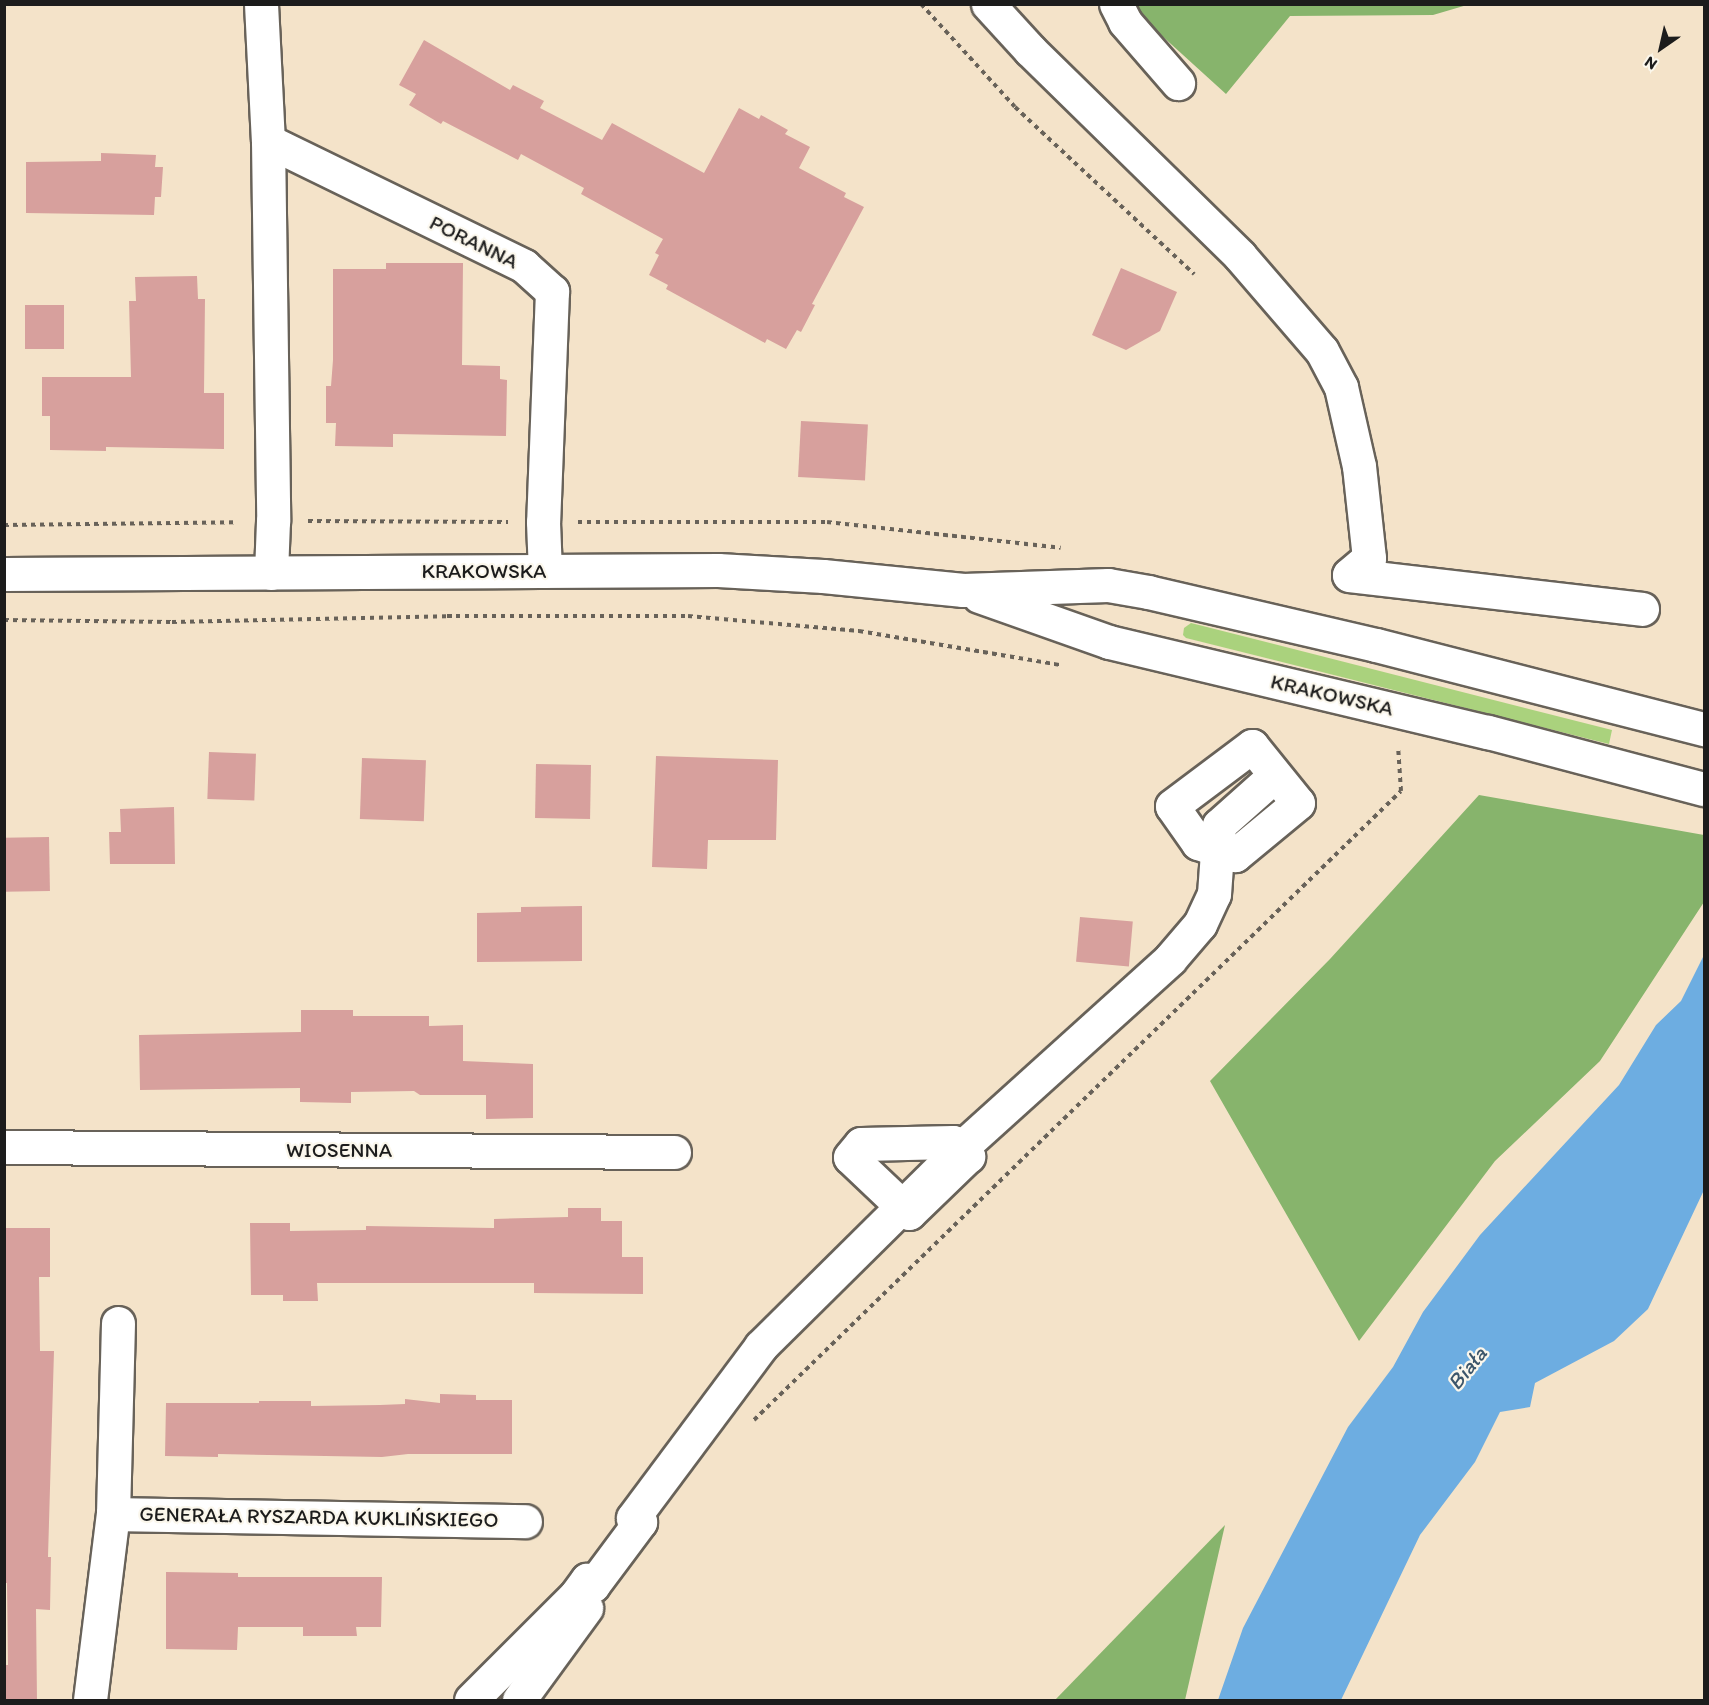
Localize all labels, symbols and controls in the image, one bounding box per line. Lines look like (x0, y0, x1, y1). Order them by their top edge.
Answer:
north arrow (1631, 18, 1691, 78)
text: N (1641, 52, 1660, 74)
street label: PORANNA (426, 210, 522, 274)
street label: KRAKOWSKA (421, 558, 547, 584)
street label: KRAKOWSKA (1268, 669, 1396, 721)
street label: WIOSENNA (286, 1137, 392, 1163)
water label: Biała (1442, 1341, 1492, 1395)
street label: GENERAŁA RYSZARDA KUKLIŃSKIEGO (139, 1501, 499, 1533)

